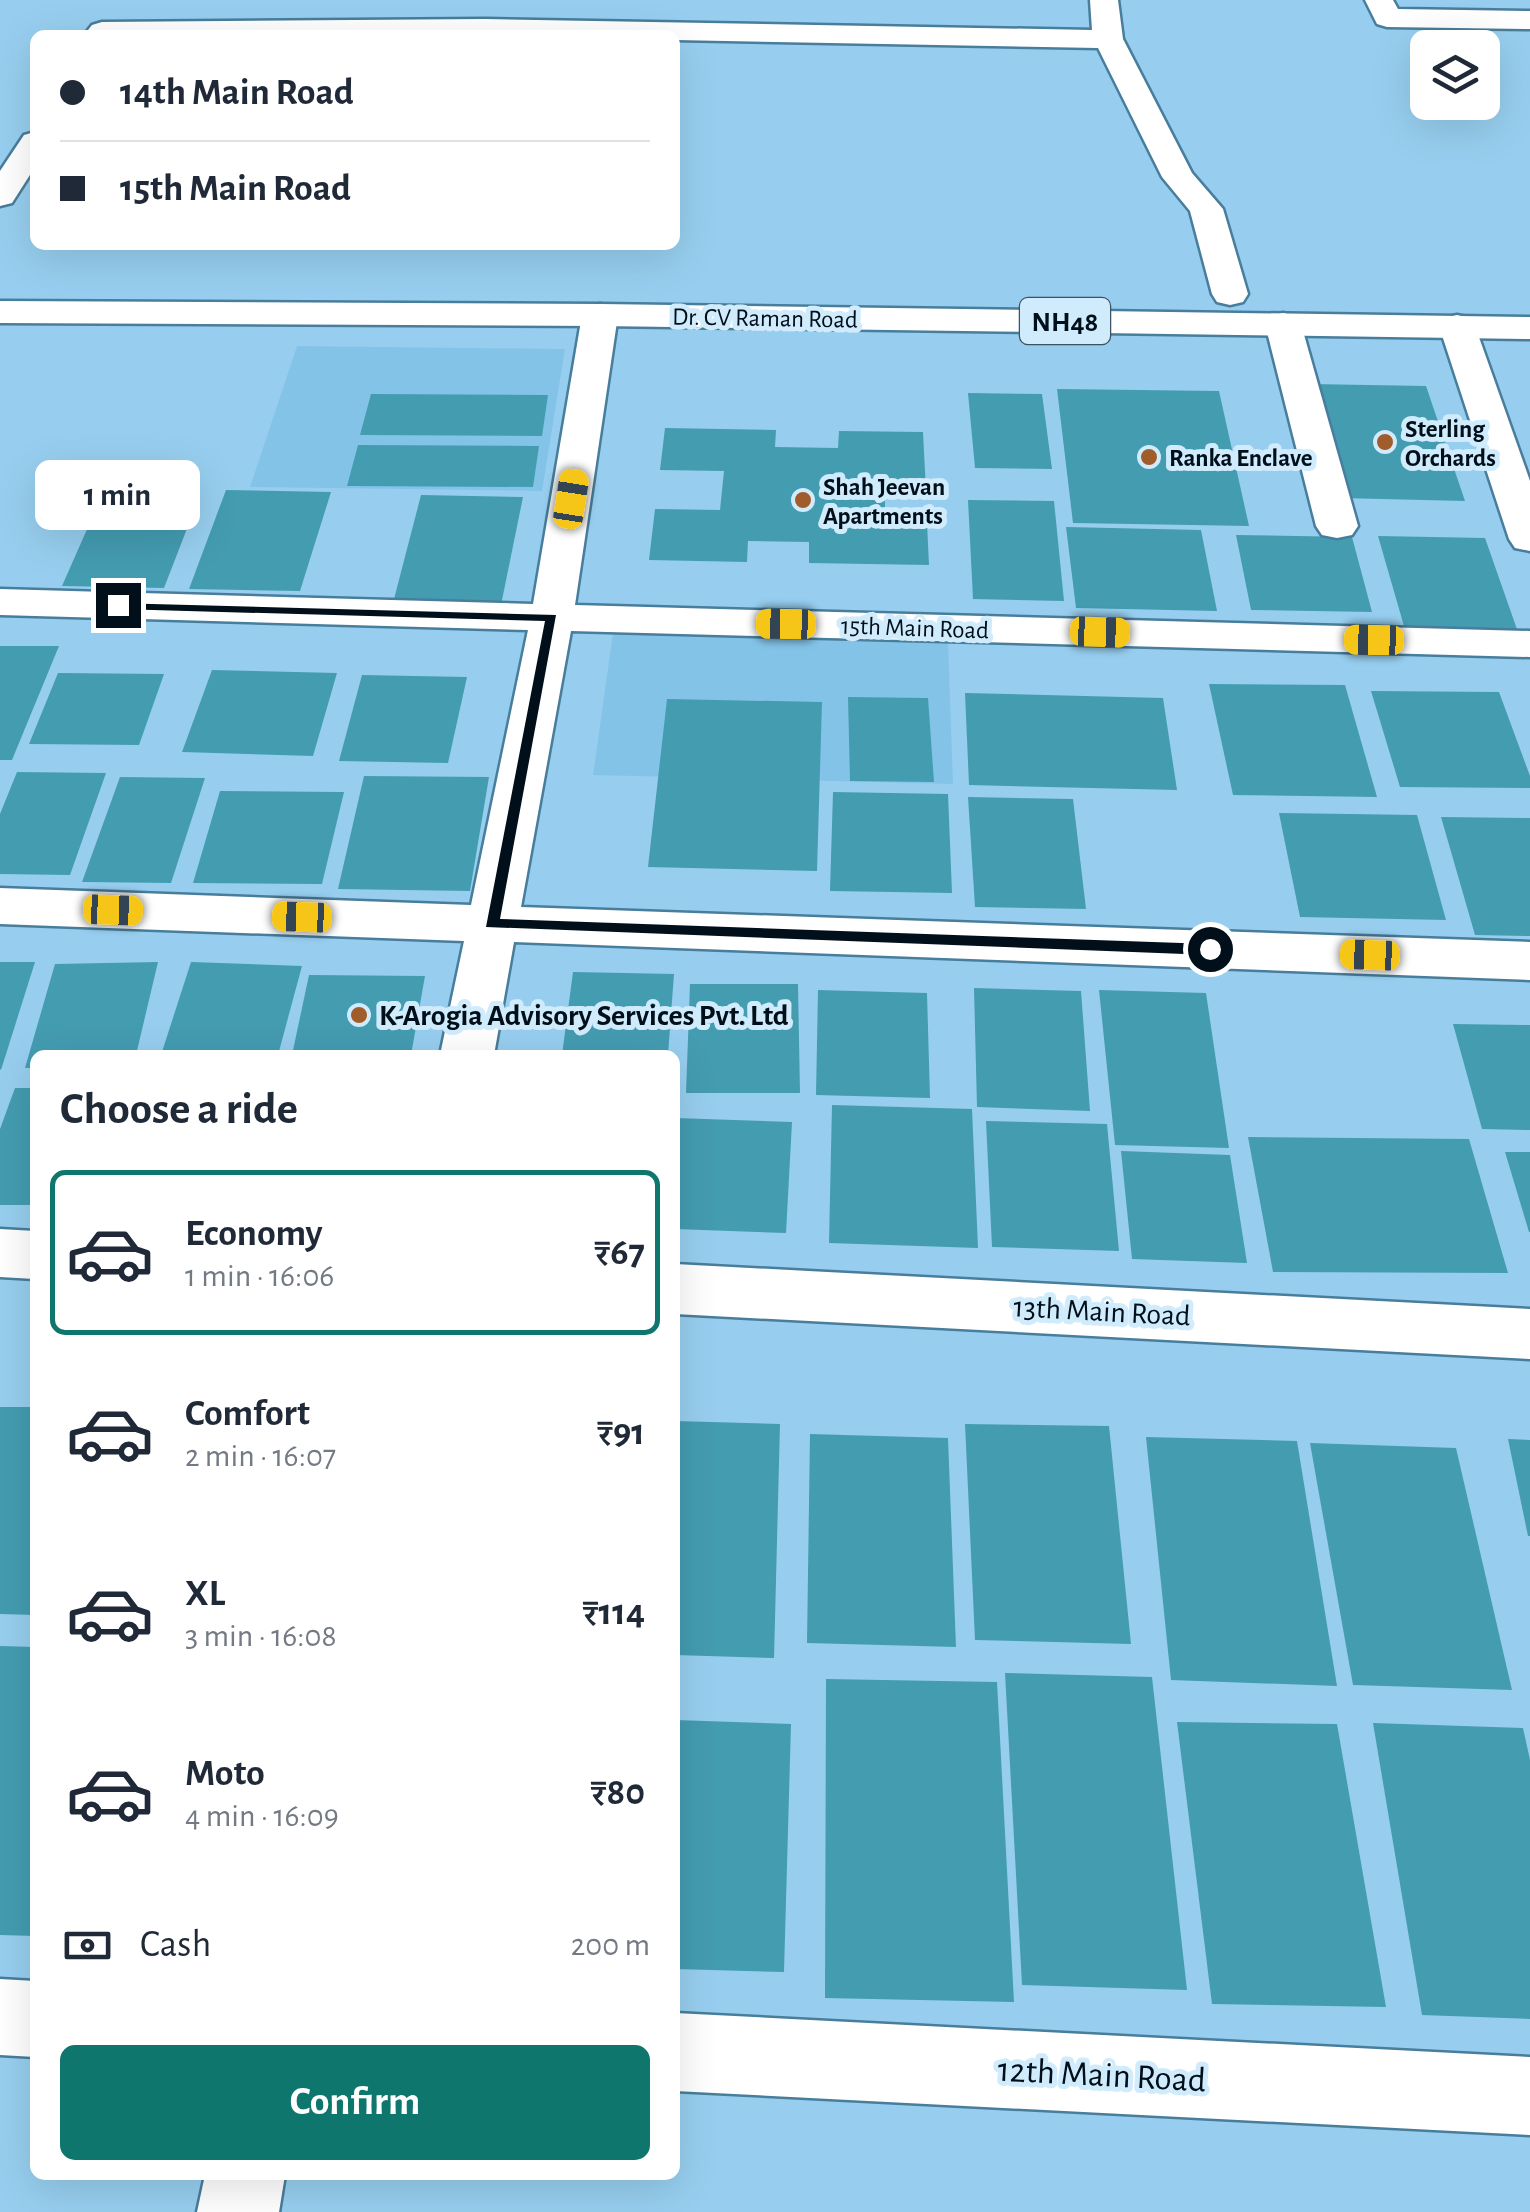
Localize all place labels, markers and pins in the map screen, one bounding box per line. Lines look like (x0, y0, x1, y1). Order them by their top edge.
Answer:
place label: Sterling Orchards (1405, 417, 1496, 471)
marker: Sterling Orchards (1374, 431, 1396, 453)
marker: Ranka Enclave (1138, 446, 1160, 468)
place label: Ranka Enclave (1169, 446, 1313, 471)
place label: Shah Jeevan Apartments (823, 475, 945, 529)
marker: Shah Jeevan Apartments (792, 489, 814, 511)
place label: K-Arogia Advisory Services Pvt. Ltd (379, 1001, 789, 1031)
marker: K-Arogia Advisory Services Pvt. Ltd (348, 1004, 370, 1026)

